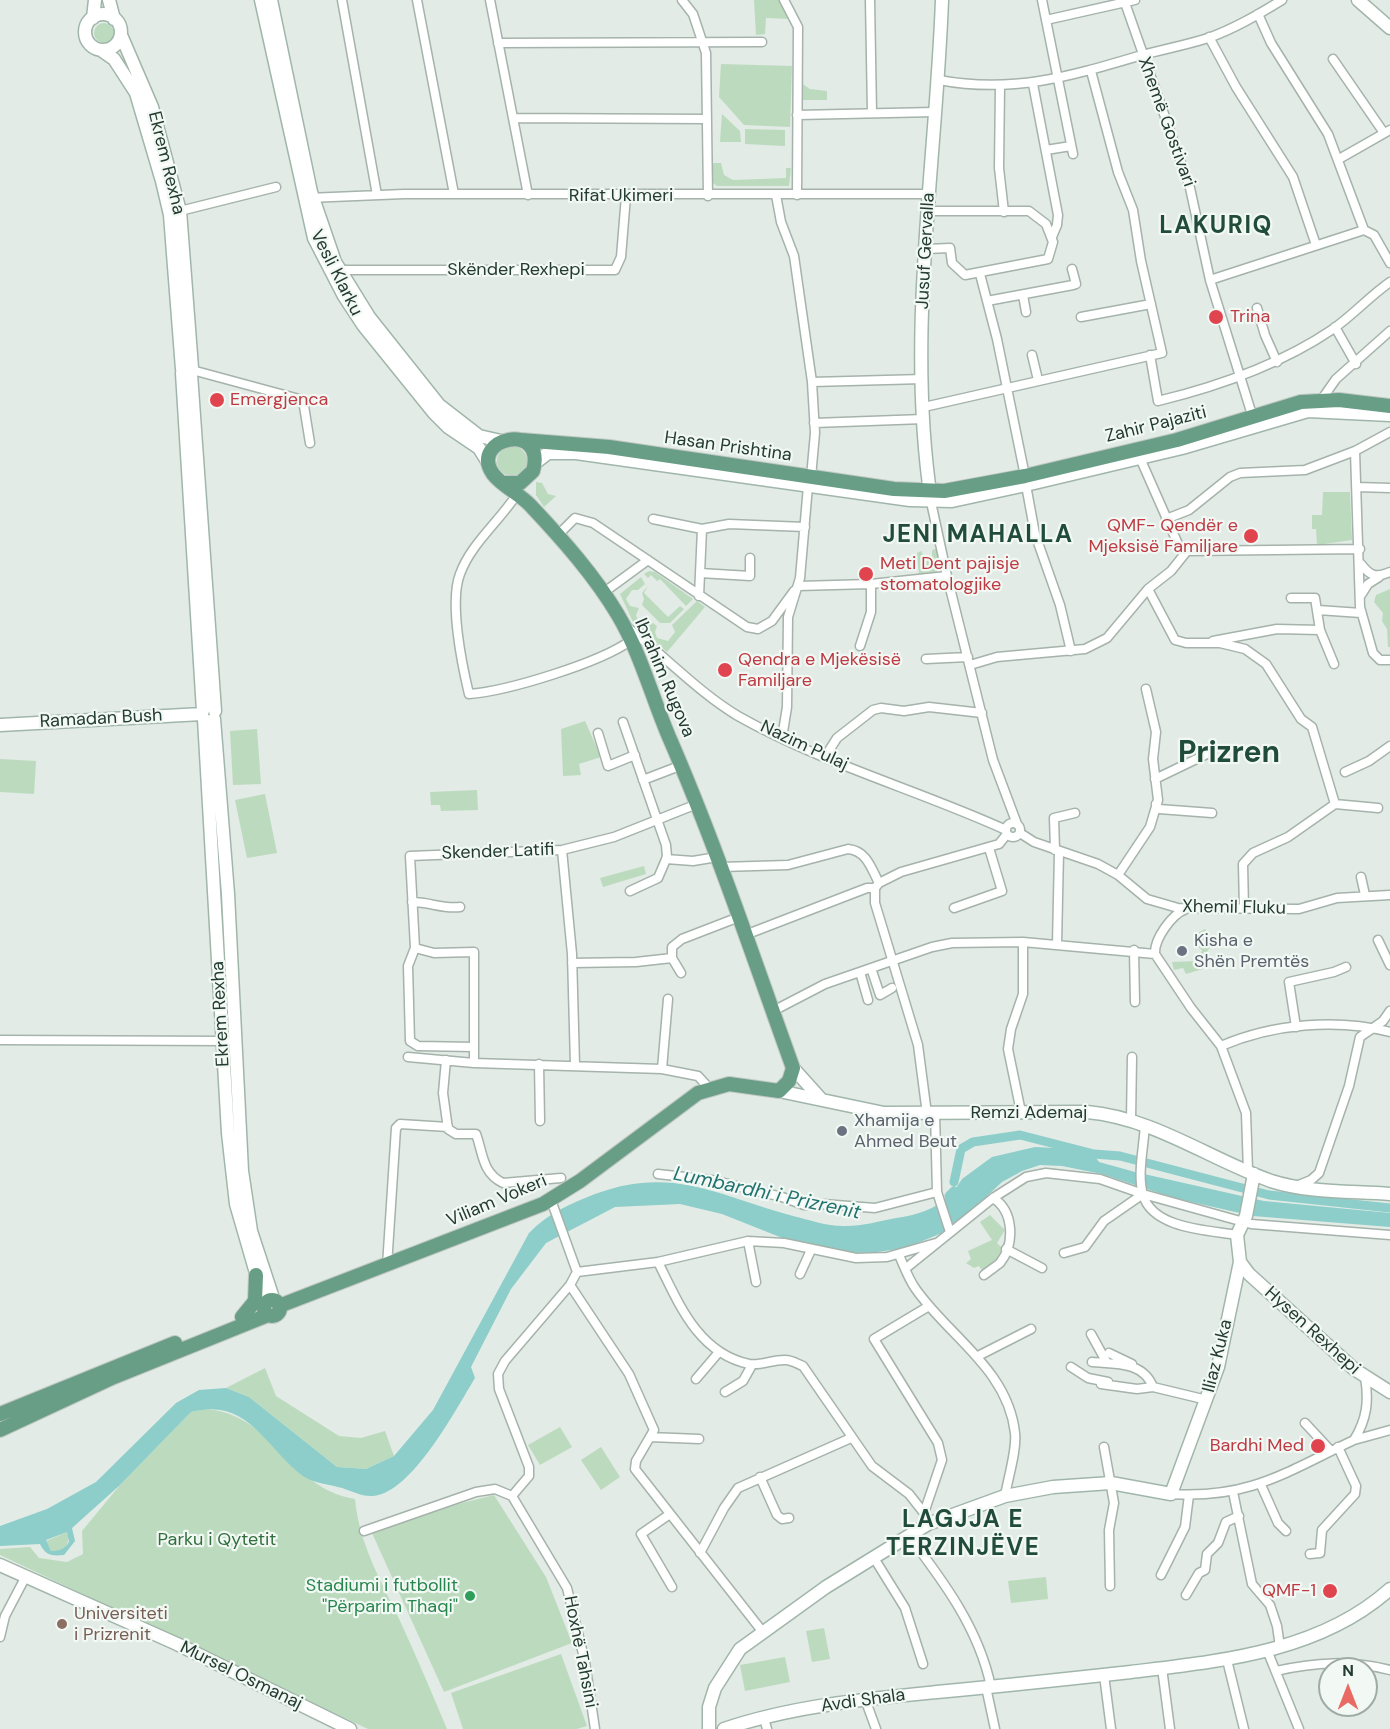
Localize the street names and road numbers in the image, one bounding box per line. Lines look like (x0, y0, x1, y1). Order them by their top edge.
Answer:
street label: Xhemë Gostivari (1132, 54, 1200, 190)
street label: Ekrem Rexha (143, 109, 189, 217)
street label: Rifat Ukimeri (569, 185, 673, 207)
street label: Jusuf Gervalla (912, 192, 940, 310)
street label: Vesli Klarku (305, 226, 367, 320)
street label: Skënder Rexhepi (447, 259, 585, 281)
street label: Zahir Pajaziti (1103, 402, 1209, 448)
street label: Hasan Prishtina (663, 427, 793, 467)
street label: Ibrahim Rugova (629, 615, 699, 741)
street label: Ramadan Bush (39, 705, 163, 733)
street label: Nazim Pulaj (757, 716, 851, 776)
street label: Skender Latifi (441, 839, 555, 865)
street label: Xhemil Fluku (1182, 896, 1286, 920)
street label: Ekrem Rexha (207, 961, 235, 1067)
street label: Remzi Ademaj (971, 1102, 1087, 1124)
street label: Viliam Vokeri (444, 1170, 550, 1232)
street label: Hysen Rexhepi (1260, 1282, 1364, 1380)
street label: Iliaz Kuka (1198, 1317, 1238, 1395)
street label: Hoxhë Tahsini (559, 1594, 601, 1710)
street label: Mursel Osmanaj (176, 1637, 306, 1715)
street label: Avdi Shala (819, 1684, 907, 1718)

